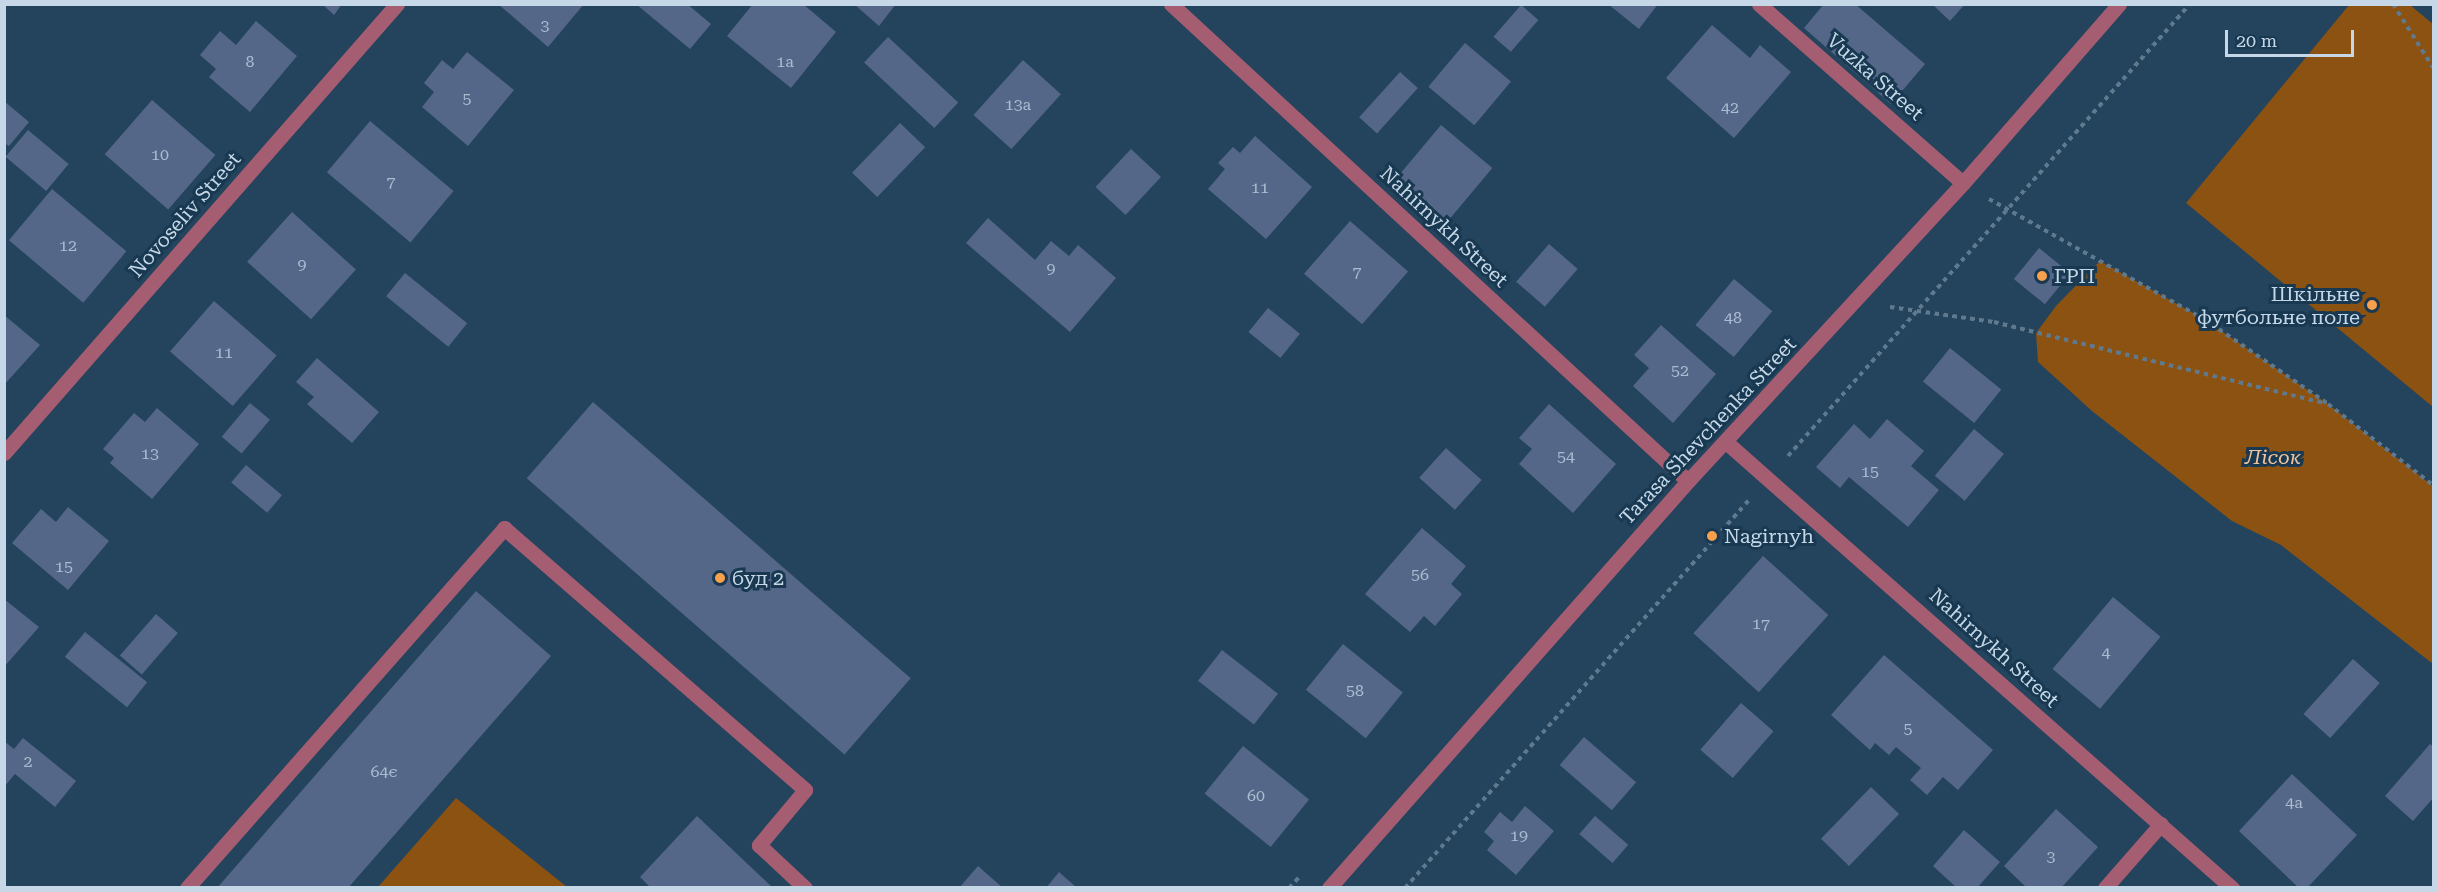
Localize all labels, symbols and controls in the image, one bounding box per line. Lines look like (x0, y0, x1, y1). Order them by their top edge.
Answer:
house number: 3 (541, 16, 549, 36)
scale bar (2228, 18, 2357, 56)
street label: Vuzka Street (1822, 28, 1928, 126)
text: 20 m (2236, 30, 2277, 51)
house number: 8 (246, 52, 254, 72)
house number: 1а (776, 52, 794, 72)
house number: 5 (463, 89, 471, 109)
house number: 13а (1005, 95, 1031, 115)
house number: 42 (1721, 98, 1739, 118)
house number: 10 (151, 145, 169, 165)
street label: Novoseliv Street (124, 148, 246, 282)
street label: Nahirnykh Street (1375, 162, 1513, 292)
house number: 7 (387, 172, 395, 192)
house number: 11 (1251, 178, 1269, 198)
house number: 12 (59, 236, 77, 256)
house number: 9 (298, 255, 306, 275)
house number: 9 (1047, 259, 1055, 279)
house number: 7 (1353, 262, 1361, 282)
place label: ГРП (2054, 264, 2095, 288)
marker: ГРП (2035, 269, 2049, 283)
place label: Шкільне футбольне поле (2197, 282, 2360, 329)
marker: Шкільне футбольне поле (2365, 298, 2379, 312)
house number: 48 (1724, 308, 1742, 328)
street label: Tarasa Shevchenka Street (1615, 332, 1801, 530)
house number: 11 (215, 343, 233, 363)
house number: 52 (1671, 361, 1689, 381)
house number: 13 (141, 444, 159, 464)
park label: Лісок (2245, 445, 2301, 469)
house number: 54 (1557, 447, 1575, 467)
house number: 15 (1861, 462, 1879, 482)
place label: Nagirnyh (1724, 524, 1814, 548)
marker: Nagirnyh (1705, 529, 1719, 543)
house number: 15 (55, 557, 73, 577)
house number: 56 (1411, 565, 1429, 585)
place label: буд 2 (732, 566, 784, 590)
marker: буд 2 (713, 571, 727, 585)
street label: Nahirnykh Street (1924, 584, 2064, 712)
house number: 17 (1752, 614, 1770, 634)
house number: 4 (2102, 643, 2110, 663)
house number: 58 (1346, 681, 1364, 701)
house number: 5 (1904, 719, 1912, 739)
house number: 2 (24, 752, 32, 772)
house number: 64є (371, 762, 397, 782)
house number: 60 (1247, 786, 1265, 806)
house number: 4а (2285, 793, 2303, 813)
house number: 19 (1510, 826, 1528, 846)
house number: 3 (2047, 847, 2055, 867)

